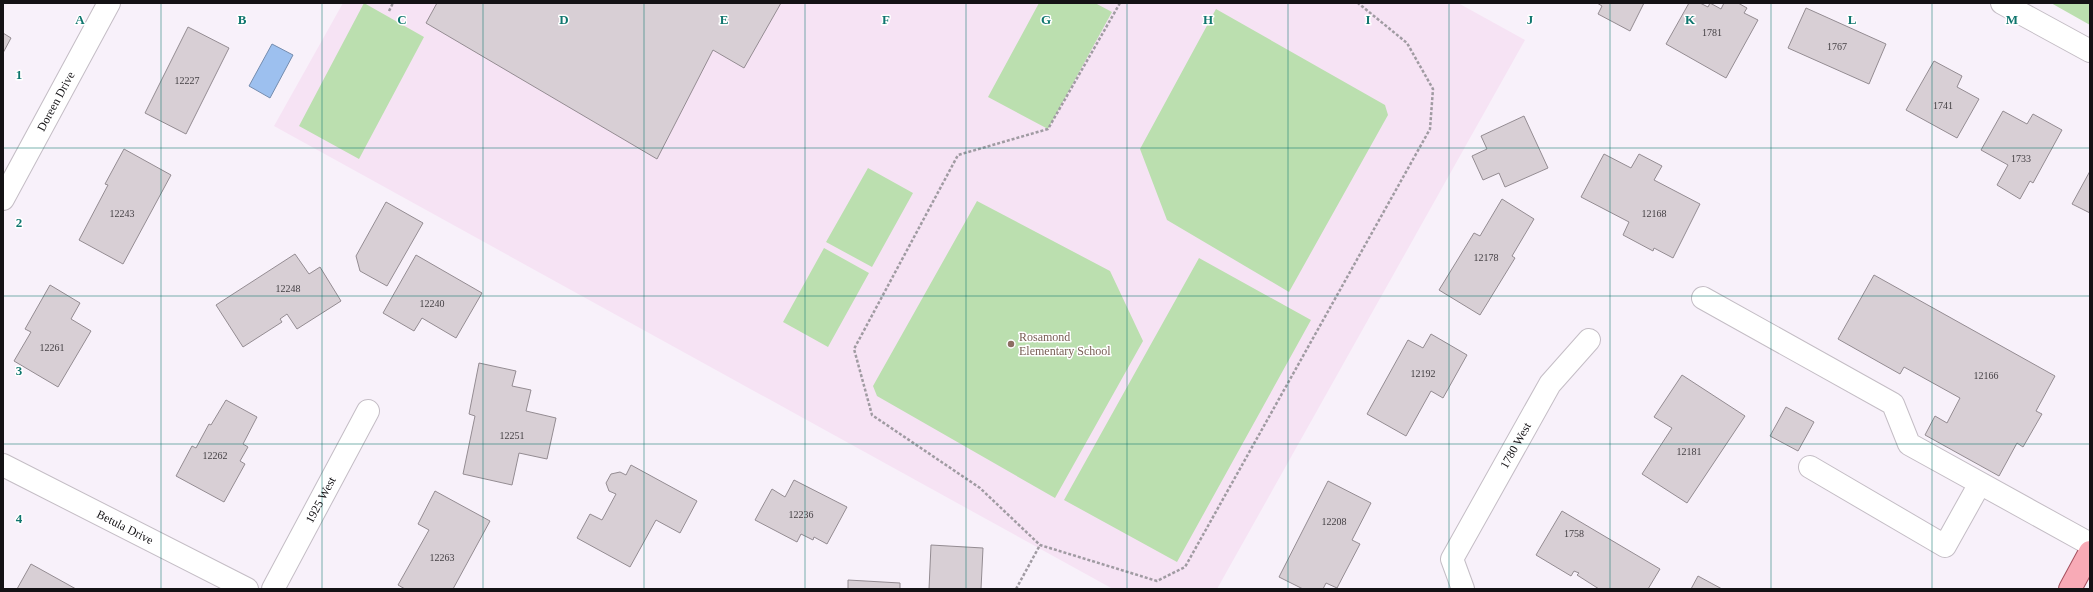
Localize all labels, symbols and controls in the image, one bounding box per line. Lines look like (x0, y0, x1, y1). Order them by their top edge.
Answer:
text: A (75, 12, 85, 27)
text: B (238, 12, 247, 27)
text: C (397, 12, 407, 27)
text: D (559, 12, 569, 27)
text: E (720, 12, 728, 27)
text: F (882, 12, 890, 27)
text: G (1041, 12, 1051, 27)
text: H (1203, 12, 1213, 27)
text: I (1365, 12, 1371, 27)
text: J (1527, 12, 1534, 27)
text: K (1685, 12, 1696, 27)
text: L (1848, 12, 1857, 27)
text: M (2006, 12, 2018, 27)
house number: 1781 (1702, 27, 1722, 38)
house number: 1767 (1827, 41, 1847, 52)
text: 1 (16, 67, 22, 82)
street label: Doreen Drive (34, 69, 78, 134)
house number: 12227 (175, 75, 200, 86)
house number: 1741 (1933, 100, 1953, 111)
house number: 1733 (2011, 153, 2031, 164)
house number: 12243 (110, 208, 135, 219)
house number: 12168 (1642, 208, 1667, 219)
text: 2 (16, 215, 22, 230)
house number: 12178 (1474, 252, 1499, 263)
house number: 12248 (276, 283, 301, 294)
house number: 12240 (420, 298, 445, 309)
place label: Rosamond Elementary School (1019, 330, 1111, 358)
marker: Rosamond Elementary School (1006, 339, 1016, 349)
house number: 12261 (40, 342, 65, 353)
text: 3 (16, 363, 23, 378)
house number: 12192 (1411, 368, 1436, 379)
house number: 12166 (1974, 370, 1999, 381)
street label: 1780 West (1497, 420, 1534, 471)
house number: 12251 (500, 430, 525, 441)
house number: 12181 (1677, 446, 1702, 457)
house number: 12262 (203, 450, 228, 461)
street label: 1925 West (302, 474, 339, 525)
street label: Betula Drive (94, 507, 156, 547)
house number: 12236 (789, 509, 814, 520)
text: 4 (16, 511, 23, 526)
house number: 12208 (1322, 516, 1347, 527)
house number: 1758 (1564, 528, 1584, 539)
house number: 12263 (430, 552, 455, 563)

